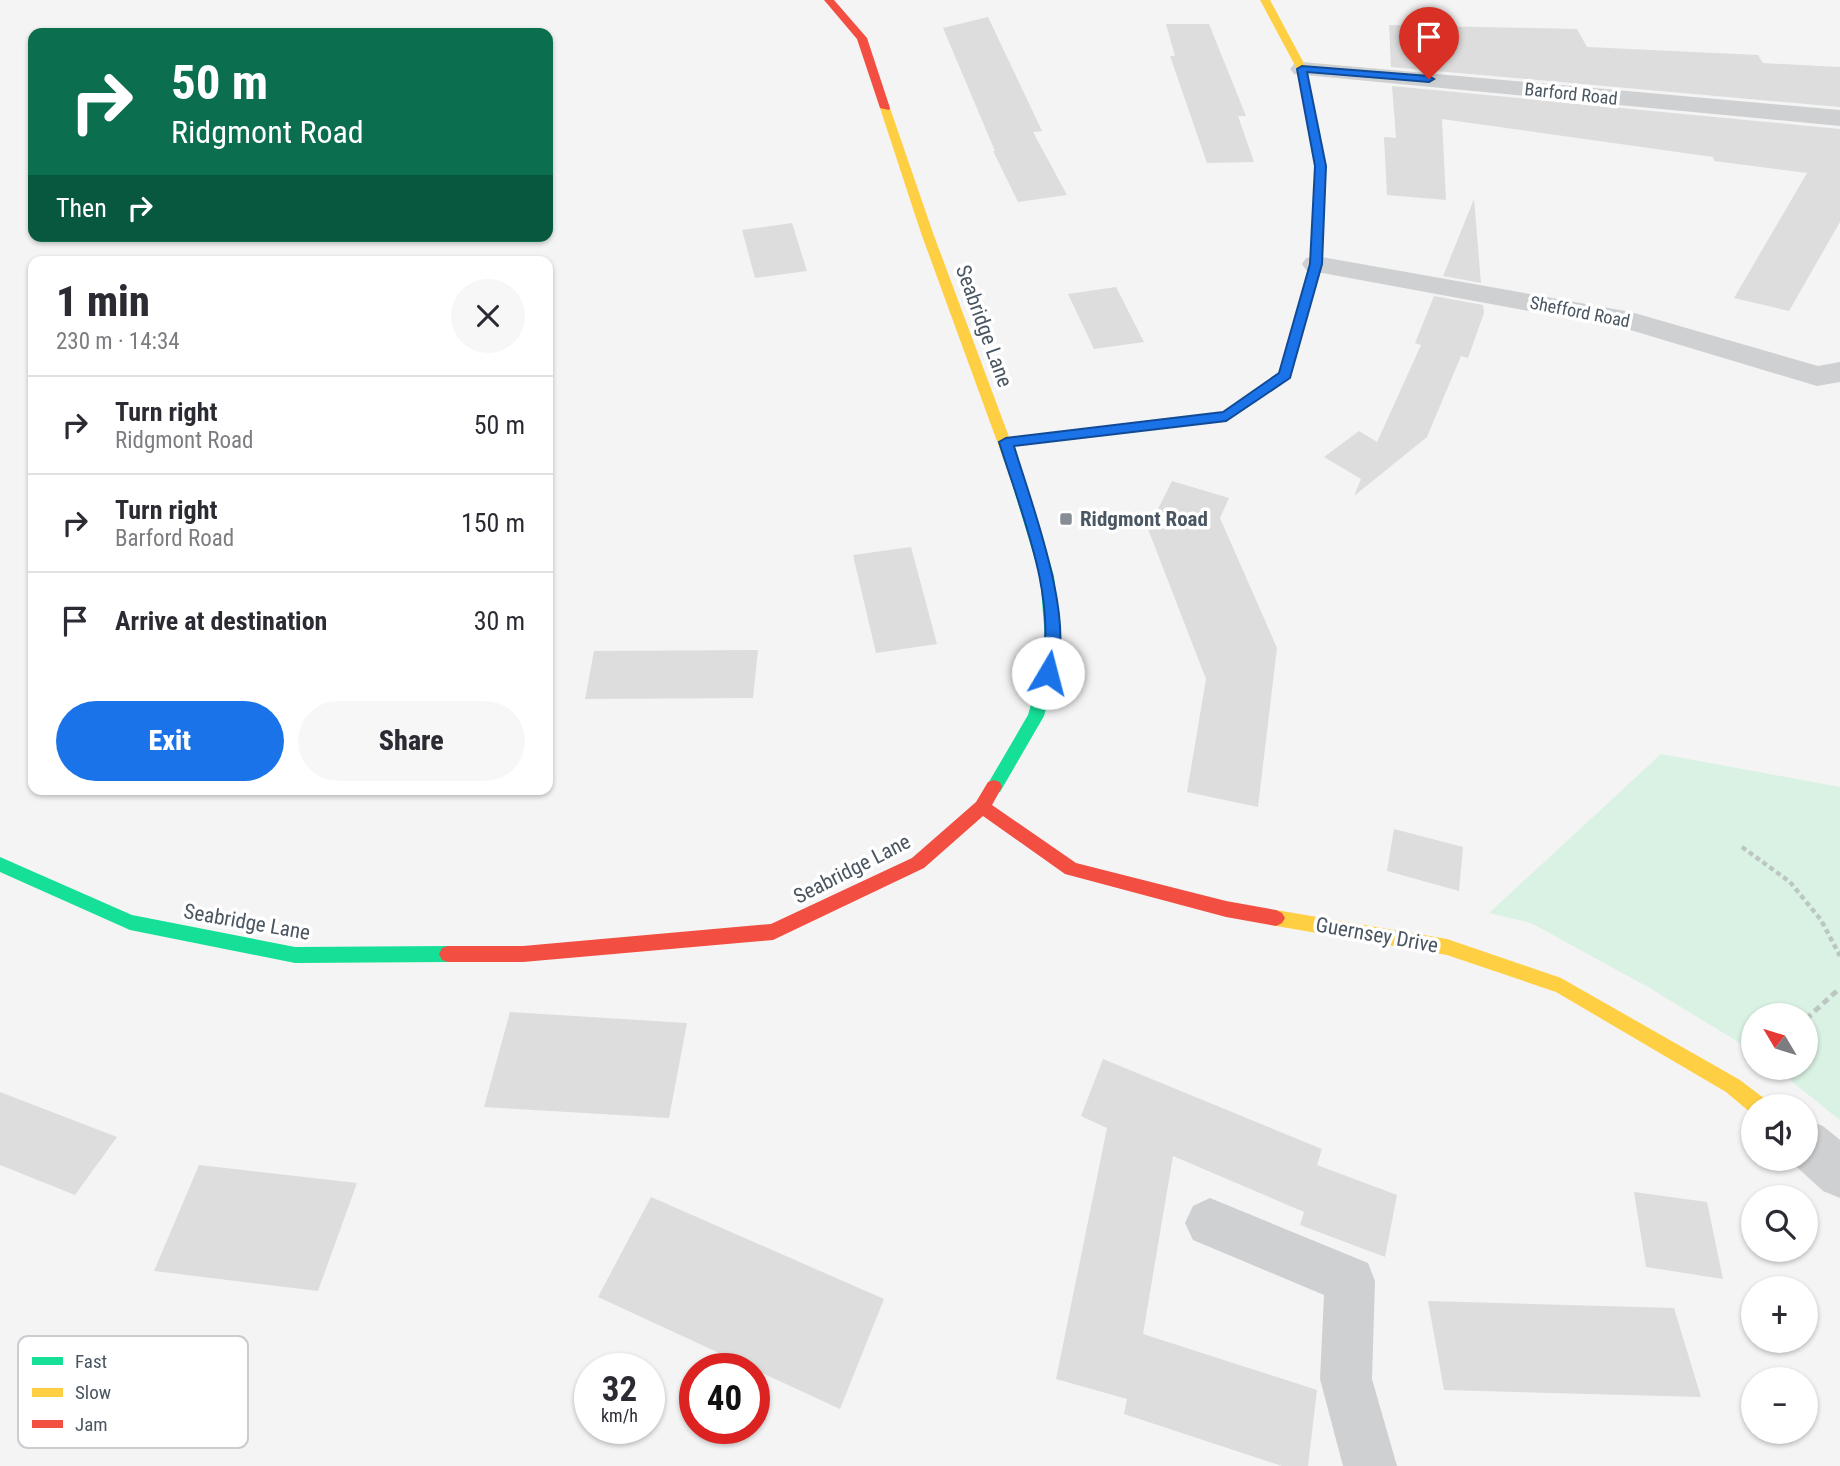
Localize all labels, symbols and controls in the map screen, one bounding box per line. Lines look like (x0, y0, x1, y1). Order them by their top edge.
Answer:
pin (1399, 7, 1459, 79)
icon: arrive (1410, 18, 1448, 56)
text: 50 m (171, 54, 268, 111)
icon: right (56, 56, 147, 147)
street label: Barford Road (1524, 78, 1619, 109)
text: Ridgmont Road (171, 113, 364, 151)
icon: right (121, 189, 159, 227)
text: Then (56, 193, 107, 223)
street label: Seabridge Lane (951, 262, 1017, 390)
text: 1 min (56, 277, 150, 326)
button: close (451, 279, 525, 353)
street label: Shefford Road (1528, 292, 1632, 331)
text: 230 m · 14:34 (56, 328, 180, 355)
text: Turn right (115, 397, 217, 427)
icon: right (56, 406, 94, 444)
text: 50 m (474, 410, 525, 440)
text: Ridgmont Road (115, 427, 254, 454)
text: Turn right (115, 495, 217, 525)
icon: right (56, 504, 94, 542)
place label: Ridgmont Road (1080, 507, 1208, 531)
text: 150 m (461, 508, 525, 538)
marker: Ridgmont Road (1058, 511, 1074, 527)
text: Barford Road (115, 525, 234, 552)
icon: arrive (56, 602, 94, 640)
text: Arrive at destination (115, 606, 327, 636)
text: 30 m (474, 606, 525, 636)
position arrow (1011, 636, 1085, 710)
button: Exit (56, 701, 284, 781)
button: Share (298, 701, 525, 781)
street label: Seabridge Lane (790, 829, 915, 909)
street label: Seabridge Lane (182, 899, 312, 945)
street label: Guernsey Drive (1314, 912, 1440, 958)
north arrow (1741, 1003, 1818, 1080)
map controls (1741, 1003, 1818, 1444)
button: sound (1741, 1094, 1818, 1171)
button: search (1741, 1185, 1818, 1262)
button: + (1741, 1276, 1818, 1353)
legend (18, 1336, 248, 1448)
text: Fast (75, 1350, 107, 1373)
speed limit sign: 40 (679, 1353, 770, 1444)
button: − (1741, 1367, 1818, 1444)
text: 32 (602, 1369, 637, 1410)
text: Slow (75, 1381, 111, 1404)
text: km/h (601, 1405, 638, 1426)
text: Jam (75, 1413, 108, 1436)

